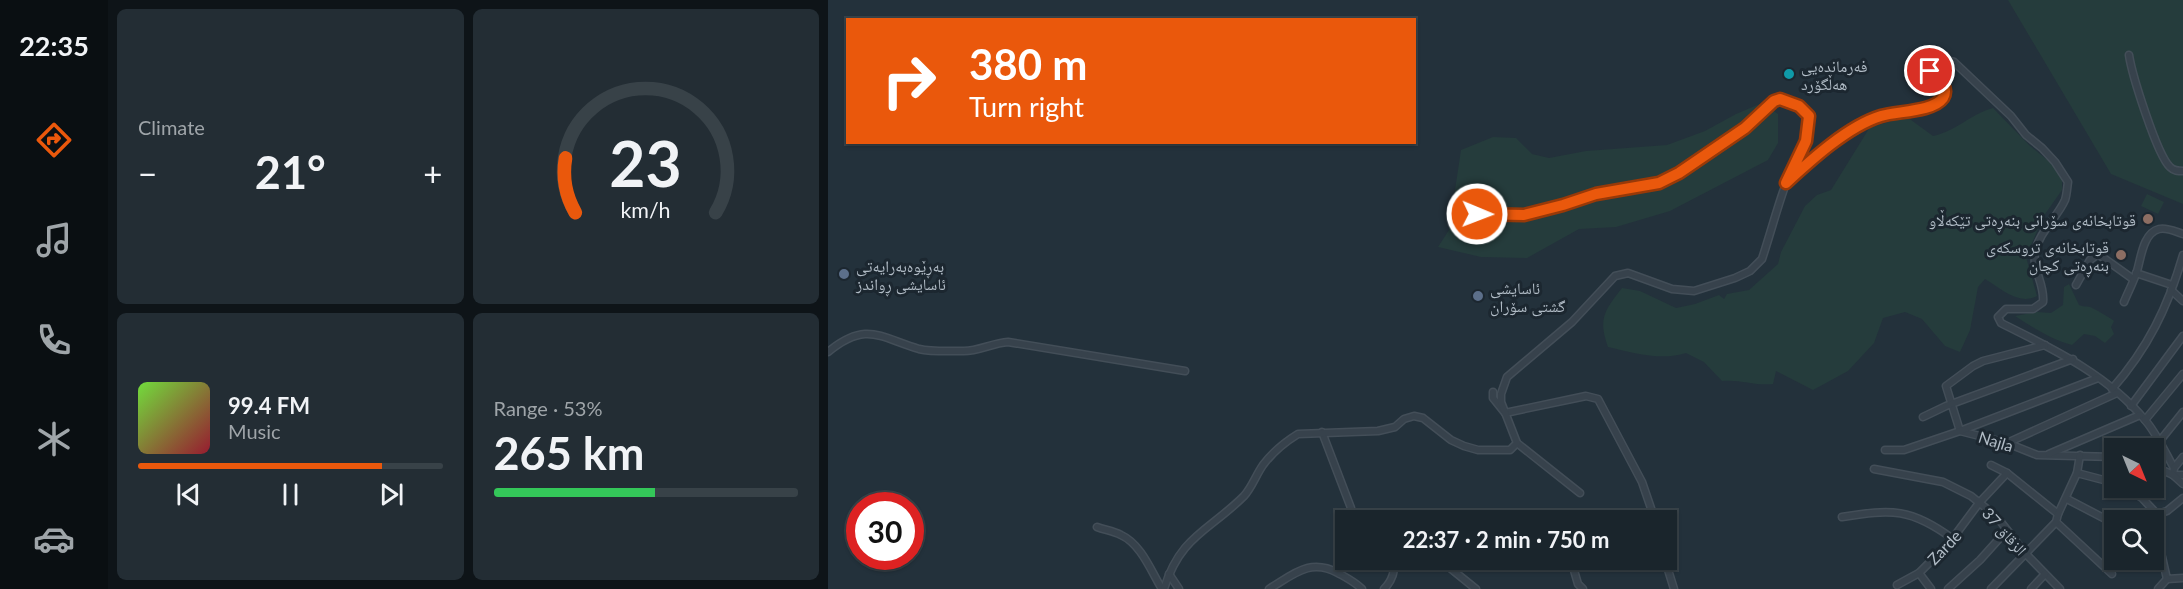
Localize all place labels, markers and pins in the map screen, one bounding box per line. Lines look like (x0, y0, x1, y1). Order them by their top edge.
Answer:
pin (1904, 45, 1955, 96)
place label: فەرماندەیی هەڵگۆرد (1801, 56, 1867, 94)
marker: فەرماندەیی هەڵگۆرد (1782, 67, 1796, 81)
place label: قوتابخانەی سۆرانی بنەڕەتی تێکەڵاو (1929, 209, 2136, 233)
marker: قوتابخانەی سۆرانی بنەڕەتی تێکەڵاو (2141, 212, 2155, 226)
place label: قوتابخانەی تروسکەی بنەڕەتی کچان (1986, 237, 2109, 278)
marker: قوتابخانەی تروسکەی بنەڕەتی کچان (2114, 248, 2128, 262)
place label: بەڕێوەبەرایەتی ئاسایشی ڕواندز (855, 256, 946, 297)
marker: بەڕێوەبەرایەتی ئاسایشی ڕواندز (837, 267, 851, 281)
place label: ئاسایشی گشتی سۆران (1490, 278, 1566, 317)
marker: ئاسایشی گشتی سۆران (1471, 289, 1485, 303)

